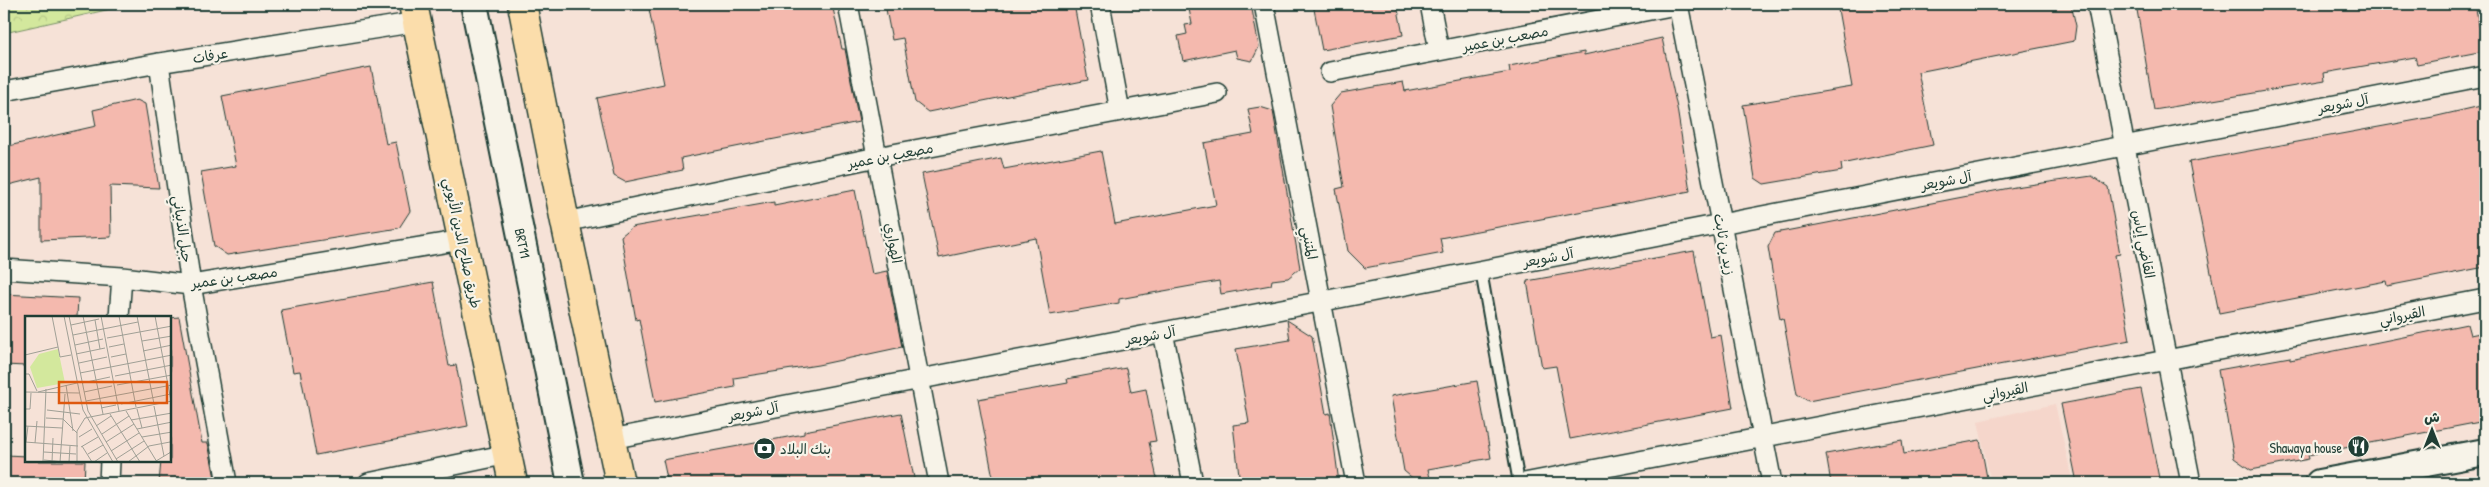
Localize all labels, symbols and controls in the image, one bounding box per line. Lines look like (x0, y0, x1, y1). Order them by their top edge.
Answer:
street label: مصعب بن عمير (1459, 20, 1550, 56)
street label: عرفات (191, 43, 229, 67)
street label: آل شويعر (2315, 89, 2370, 117)
street label: مصعب بن عمير (844, 137, 935, 173)
street label: آل شويعر (1918, 166, 1973, 194)
street label: طريق صلاح الدين الأيوبي (436, 176, 486, 311)
street label: جبل الذبياني (165, 194, 197, 264)
street label: القاضي إياس (2124, 208, 2160, 281)
street label: زيد بن ثابت (1710, 212, 1740, 276)
street label: الهواري (879, 221, 907, 265)
street label: المتنبي (1294, 225, 1323, 262)
street label: BRT11 (511, 226, 535, 260)
street label: آل شويعر (1520, 243, 1575, 271)
street label: مصعب بن عمير (188, 262, 279, 293)
street label: القيرواني (2377, 301, 2427, 333)
inset map (25, 316, 171, 462)
street label: آل شويعر (1122, 321, 1177, 349)
street label: القيرواني (1980, 377, 2030, 409)
street label: آل شويعر (725, 397, 780, 425)
north arrow (2406, 404, 2456, 454)
text: ش (2424, 407, 2440, 426)
restaurant icon: Shawaya house (2346, 435, 2370, 459)
bank icon: بنك البلاد (752, 436, 776, 460)
place label: Shawaya house (2270, 438, 2342, 458)
place label: بنك البلاد (780, 439, 831, 458)

